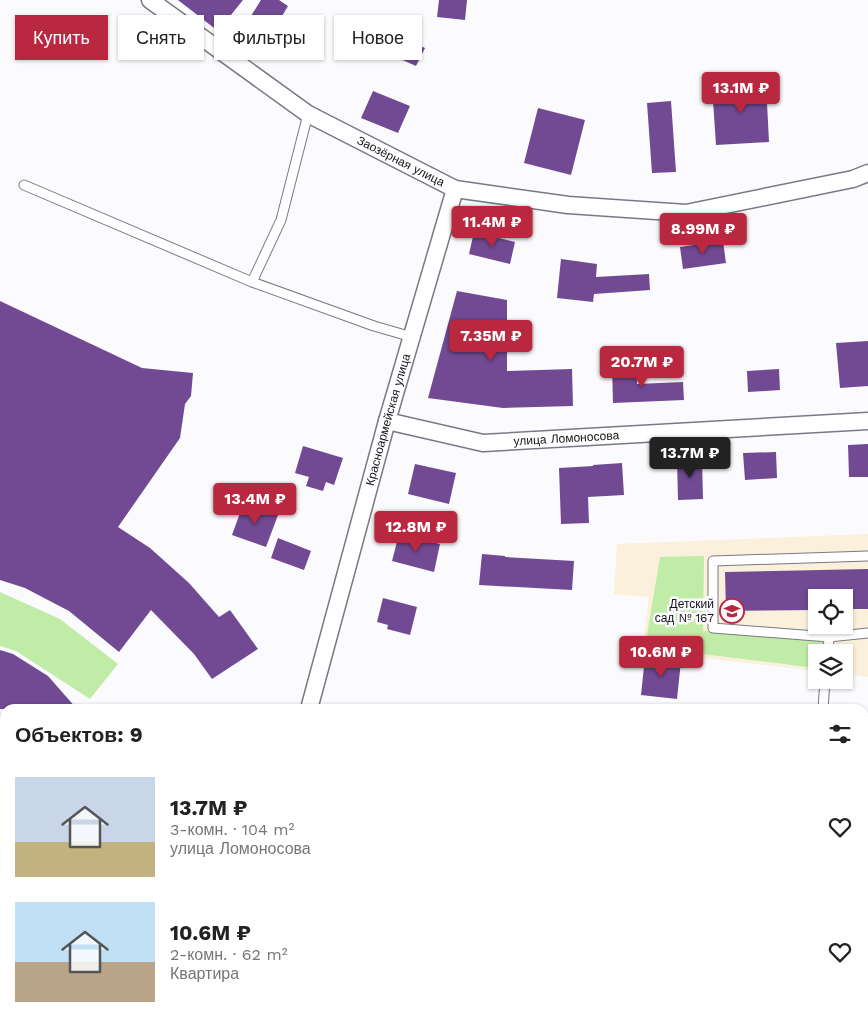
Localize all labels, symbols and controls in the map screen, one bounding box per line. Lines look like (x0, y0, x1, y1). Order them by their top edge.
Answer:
chip: Купить (15, 15, 108, 60)
chip: Снять (118, 15, 204, 60)
chip: Фильтры (214, 15, 324, 60)
chip: Новое (334, 15, 422, 60)
pin: 13.1M ₽ (695, 72, 787, 114)
text: 13.1M ₽ (713, 78, 769, 97)
street label: Заозёрная улица (355, 133, 447, 190)
pin: 11.4M ₽ (446, 206, 538, 248)
text: 11.4M ₽ (463, 212, 521, 231)
pin: 8.99M ₽ (657, 212, 749, 255)
text: 8.99M ₽ (671, 219, 735, 238)
pin: 7.35M ₽ (445, 320, 537, 362)
text: 7.35M ₽ (460, 326, 522, 345)
pin: 20.7M ₽ (596, 346, 688, 388)
street label: Красноармейская улица (363, 352, 413, 487)
text: 20.7M ₽ (611, 352, 673, 371)
street label: улица Ломоносова (513, 428, 620, 448)
pin: 13.7M ₽ (644, 436, 736, 479)
text: 13.7M ₽ (660, 443, 720, 462)
pin: 13.4M ₽ (209, 482, 301, 525)
text: 13.4M ₽ (224, 489, 286, 508)
pin: 12.8M ₽ (370, 510, 462, 553)
text: 12.8M ₽ (385, 517, 447, 536)
map controls (808, 589, 853, 689)
button: locate (808, 589, 853, 634)
place label: Детский сад № 167 (655, 597, 714, 625)
school or university icon: Детский сад № 167 (719, 598, 745, 624)
pin: 10.6M ₽ (615, 636, 707, 678)
text: 10.6M ₽ (630, 642, 692, 661)
button: layers (808, 644, 853, 689)
icon: filters (826, 720, 854, 748)
text: Объектов: 9 (15, 722, 143, 747)
text: 13.7M ₽ (170, 795, 248, 820)
icon: home (55, 797, 115, 857)
icon: heart (826, 813, 854, 841)
text: 3-комн. · 104 m² (170, 820, 294, 839)
text: улица Ломоносова (170, 839, 311, 858)
text: 10.6M ₽ (170, 920, 251, 945)
icon: home (55, 922, 115, 982)
icon: heart (826, 938, 854, 966)
text: 2-комн. · 62 m² (170, 945, 287, 964)
text: Квартира (170, 964, 239, 983)

